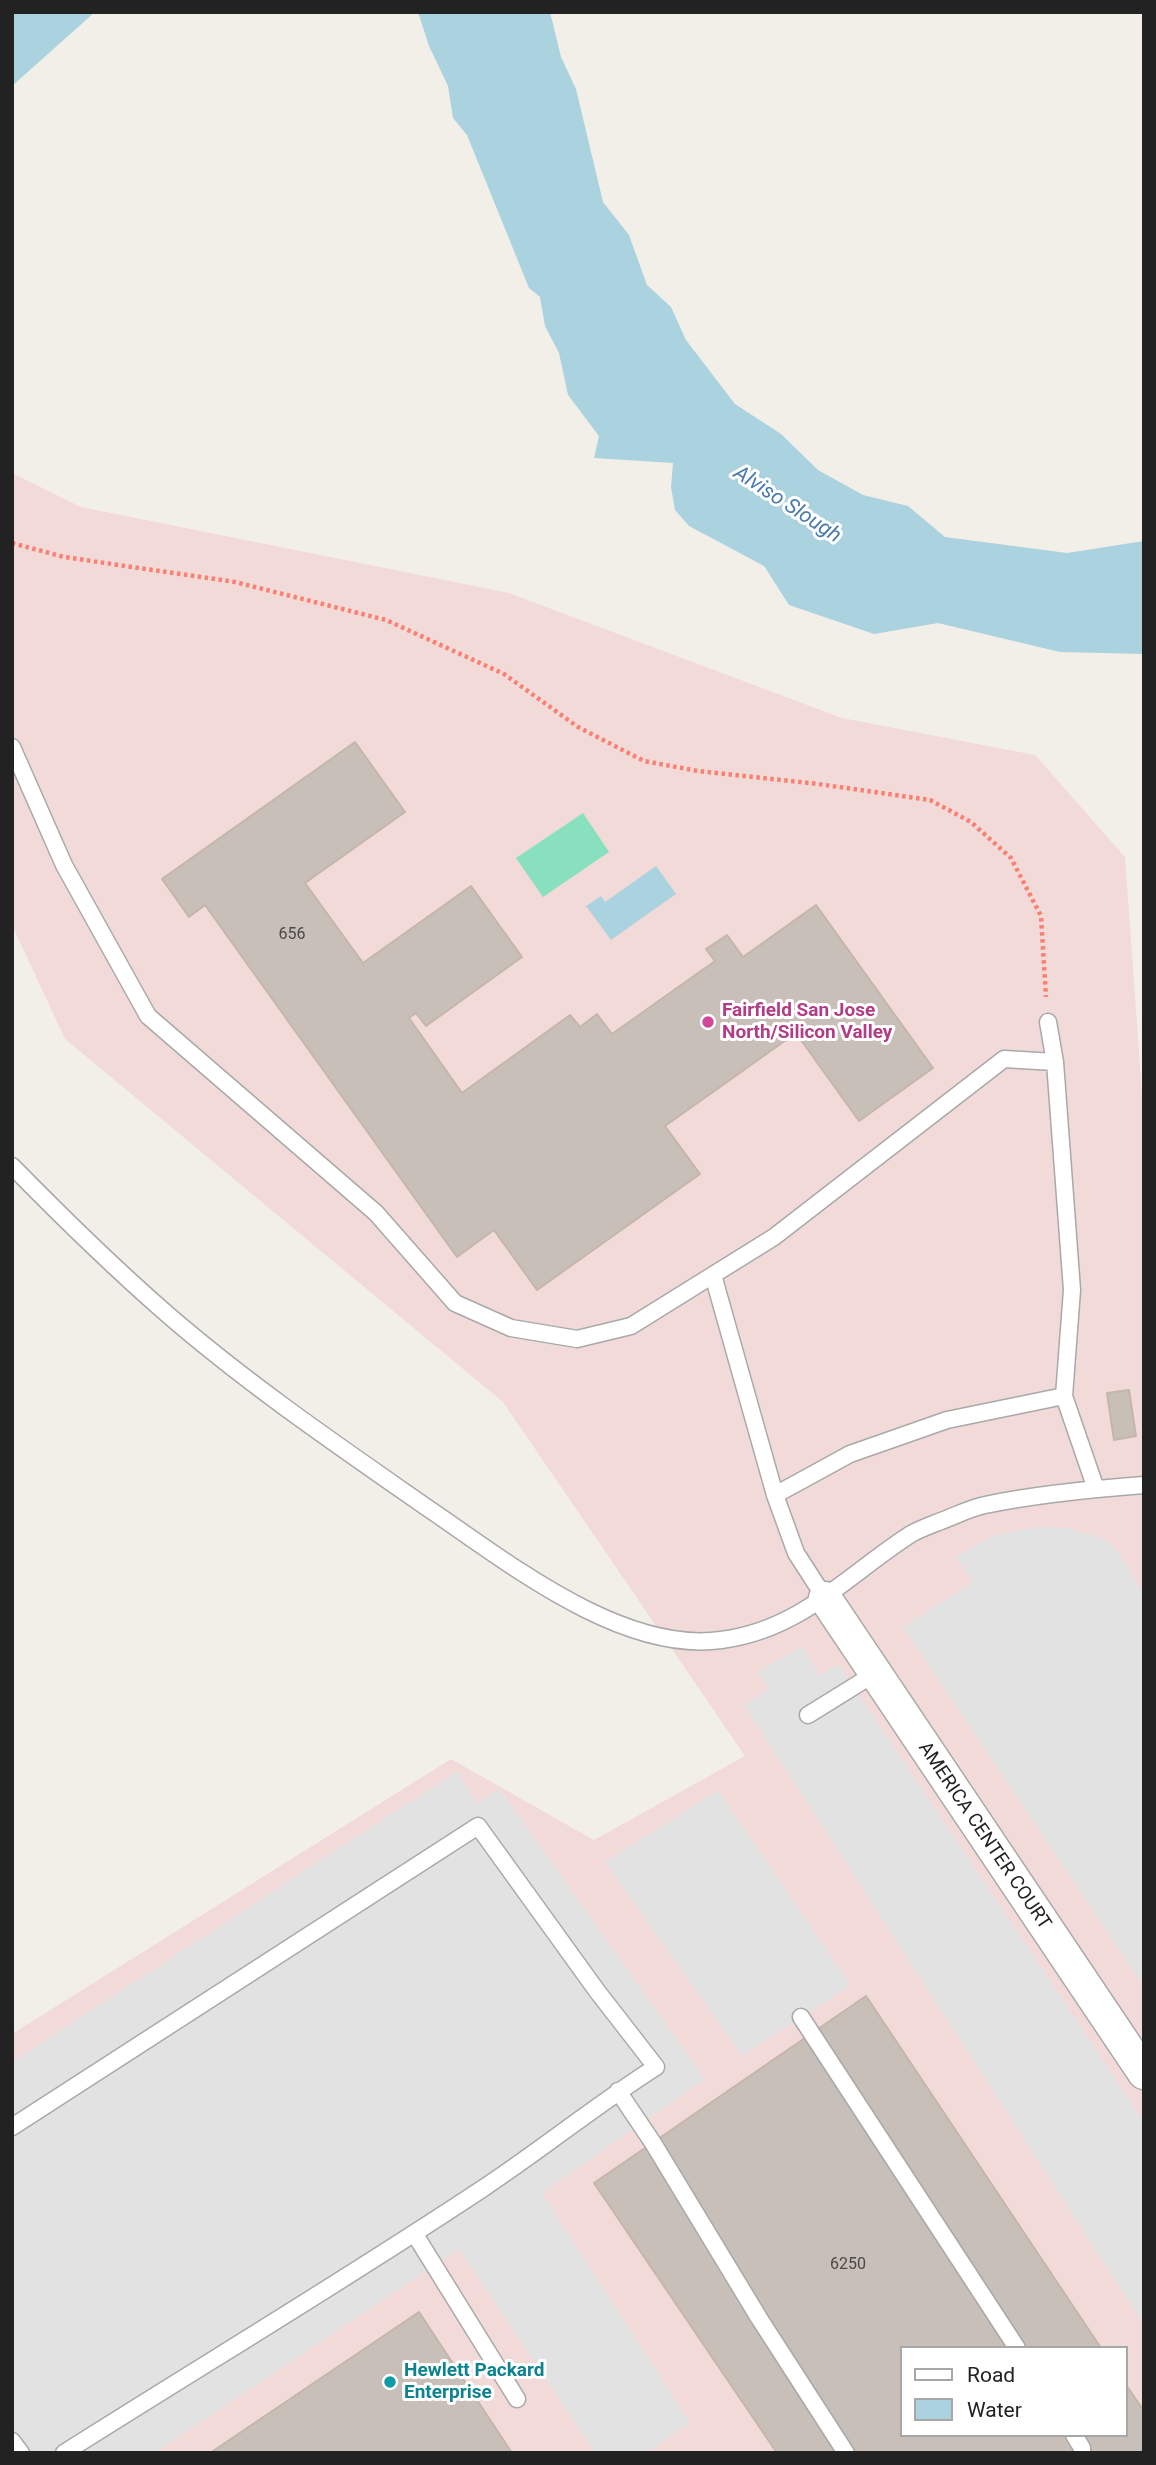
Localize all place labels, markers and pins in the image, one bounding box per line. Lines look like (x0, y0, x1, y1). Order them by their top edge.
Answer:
place label: Fairfield San Jose North/Silicon Valley (722, 1000, 892, 1044)
marker: Fairfield San Jose North/Silicon Valley (700, 1014, 716, 1030)
place label: Hewlett Packard Enterprise (404, 2360, 545, 2404)
marker: Hewlett Packard Enterprise (382, 2374, 398, 2390)

